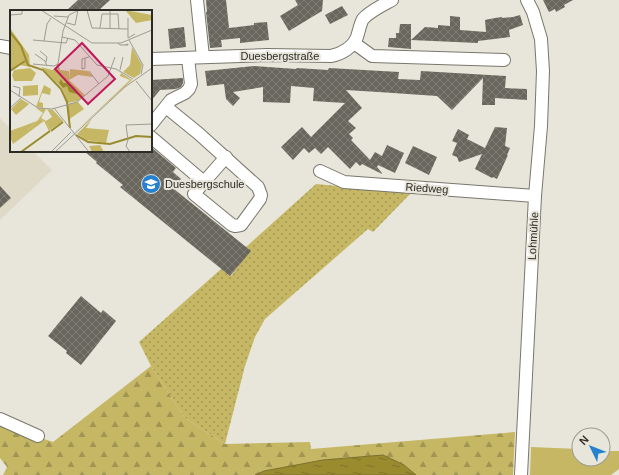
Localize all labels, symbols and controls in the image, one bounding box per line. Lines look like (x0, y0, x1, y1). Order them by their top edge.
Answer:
inset map (10, 10, 152, 152)
street label: Duesbergstraße (241, 50, 319, 62)
school or university icon: Duesbergschule (140, 173, 162, 195)
place label: Duesbergschule (165, 178, 245, 190)
street label: Riedweg (405, 181, 449, 195)
street label: Lohmühle (526, 212, 540, 260)
north arrow (571, 427, 611, 467)
text: N (577, 433, 591, 447)

